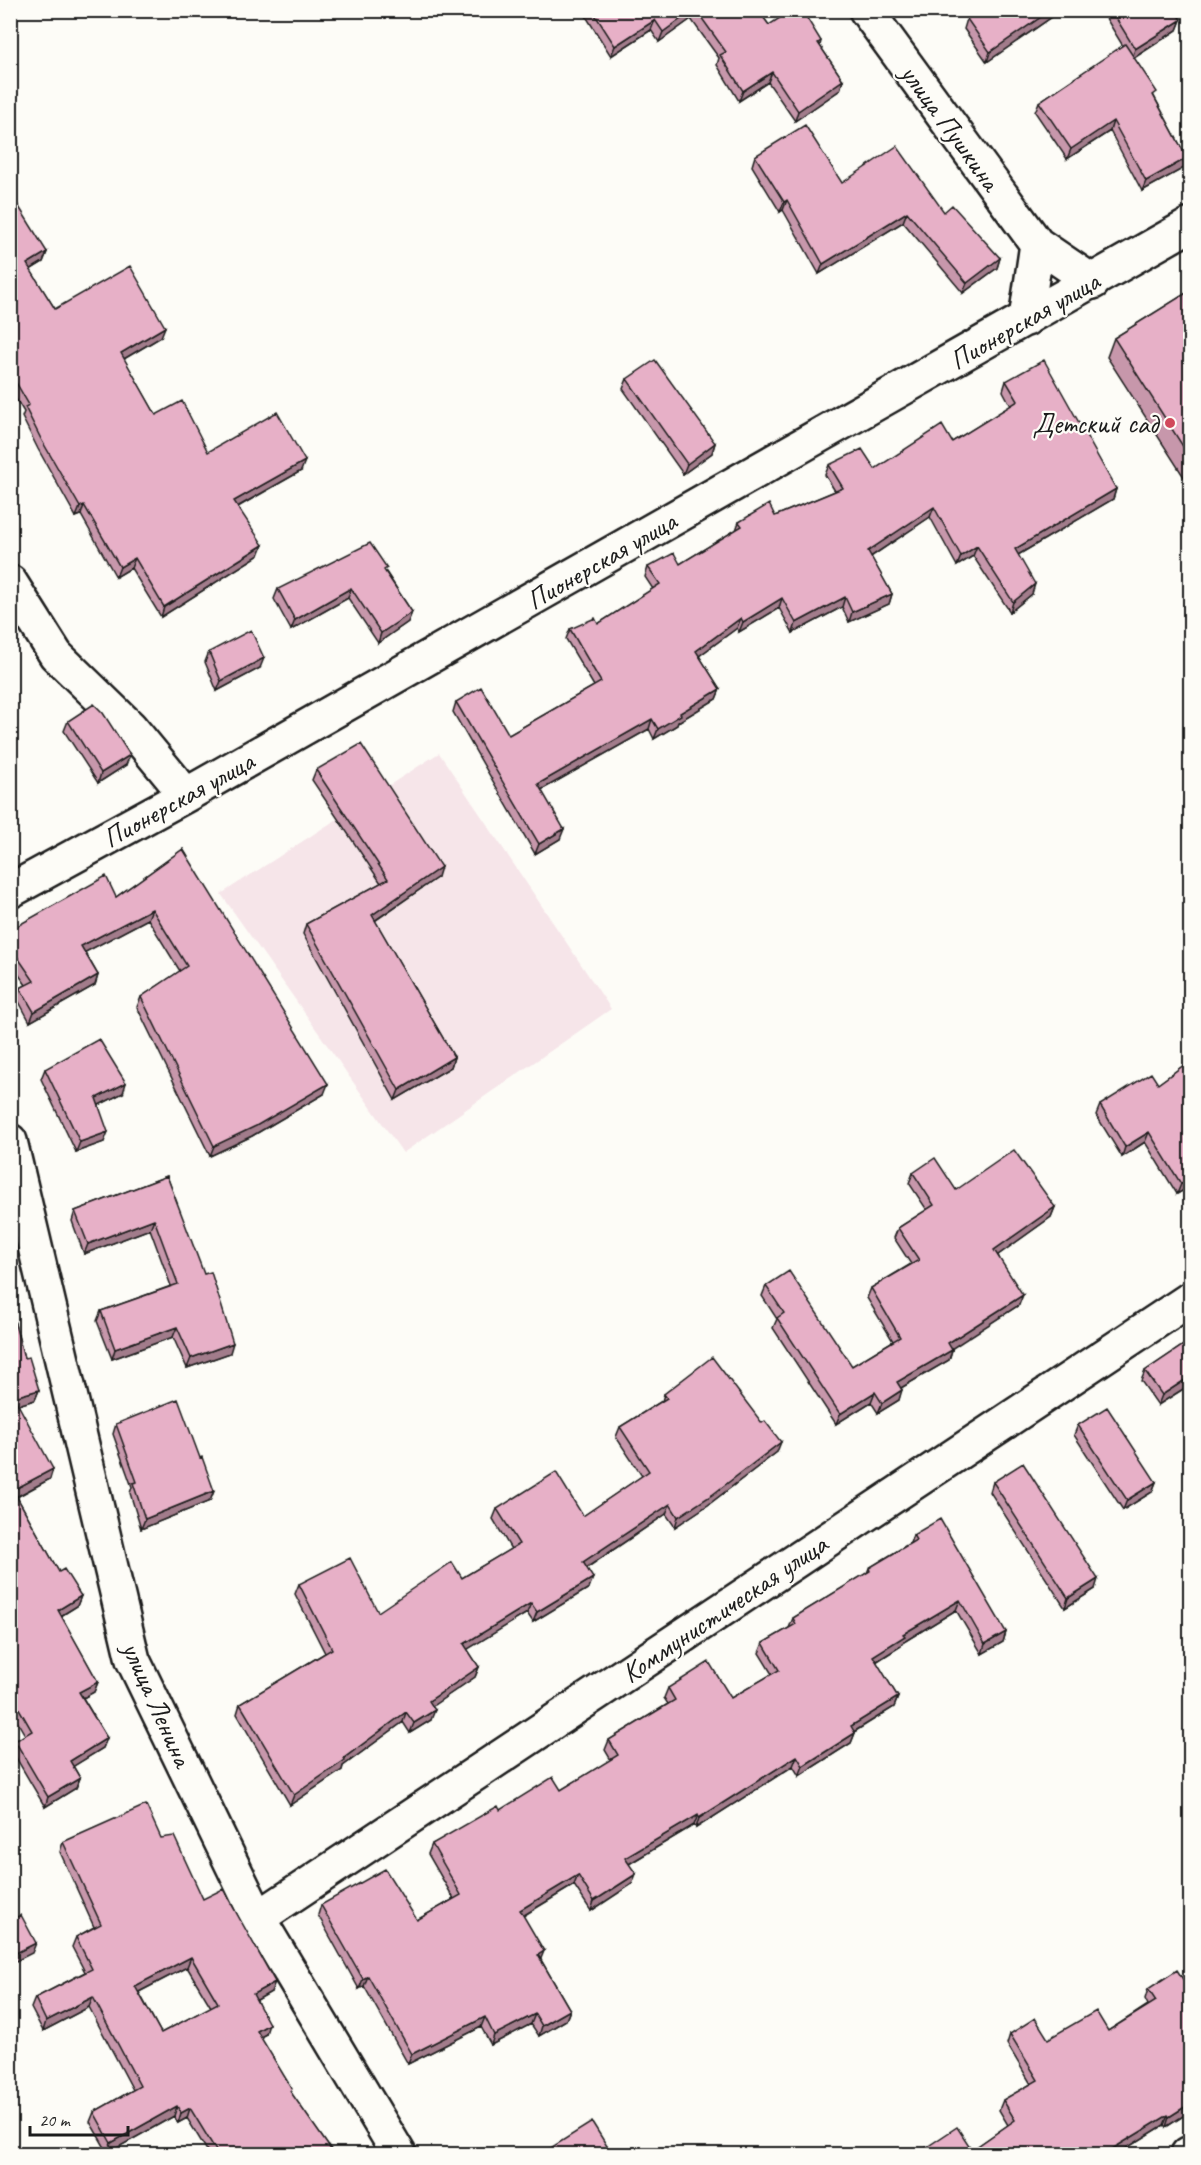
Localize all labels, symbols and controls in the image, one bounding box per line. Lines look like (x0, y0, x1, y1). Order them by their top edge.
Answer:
street label: улица Пушкина (892, 56, 1010, 199)
street label: Пионерская улица (943, 263, 1107, 377)
place label: Детский сад (1032, 406, 1161, 441)
marker: Детский сад (1163, 416, 1177, 430)
street label: Пионерская улица (520, 503, 684, 617)
street label: Пионерская улица (96, 743, 262, 855)
street label: Коммунистическая улица (615, 1526, 835, 1690)
street label: улица Ленина (114, 1634, 202, 1774)
scale bar (30, 2099, 128, 2137)
text: 20 m (39, 2109, 72, 2131)

